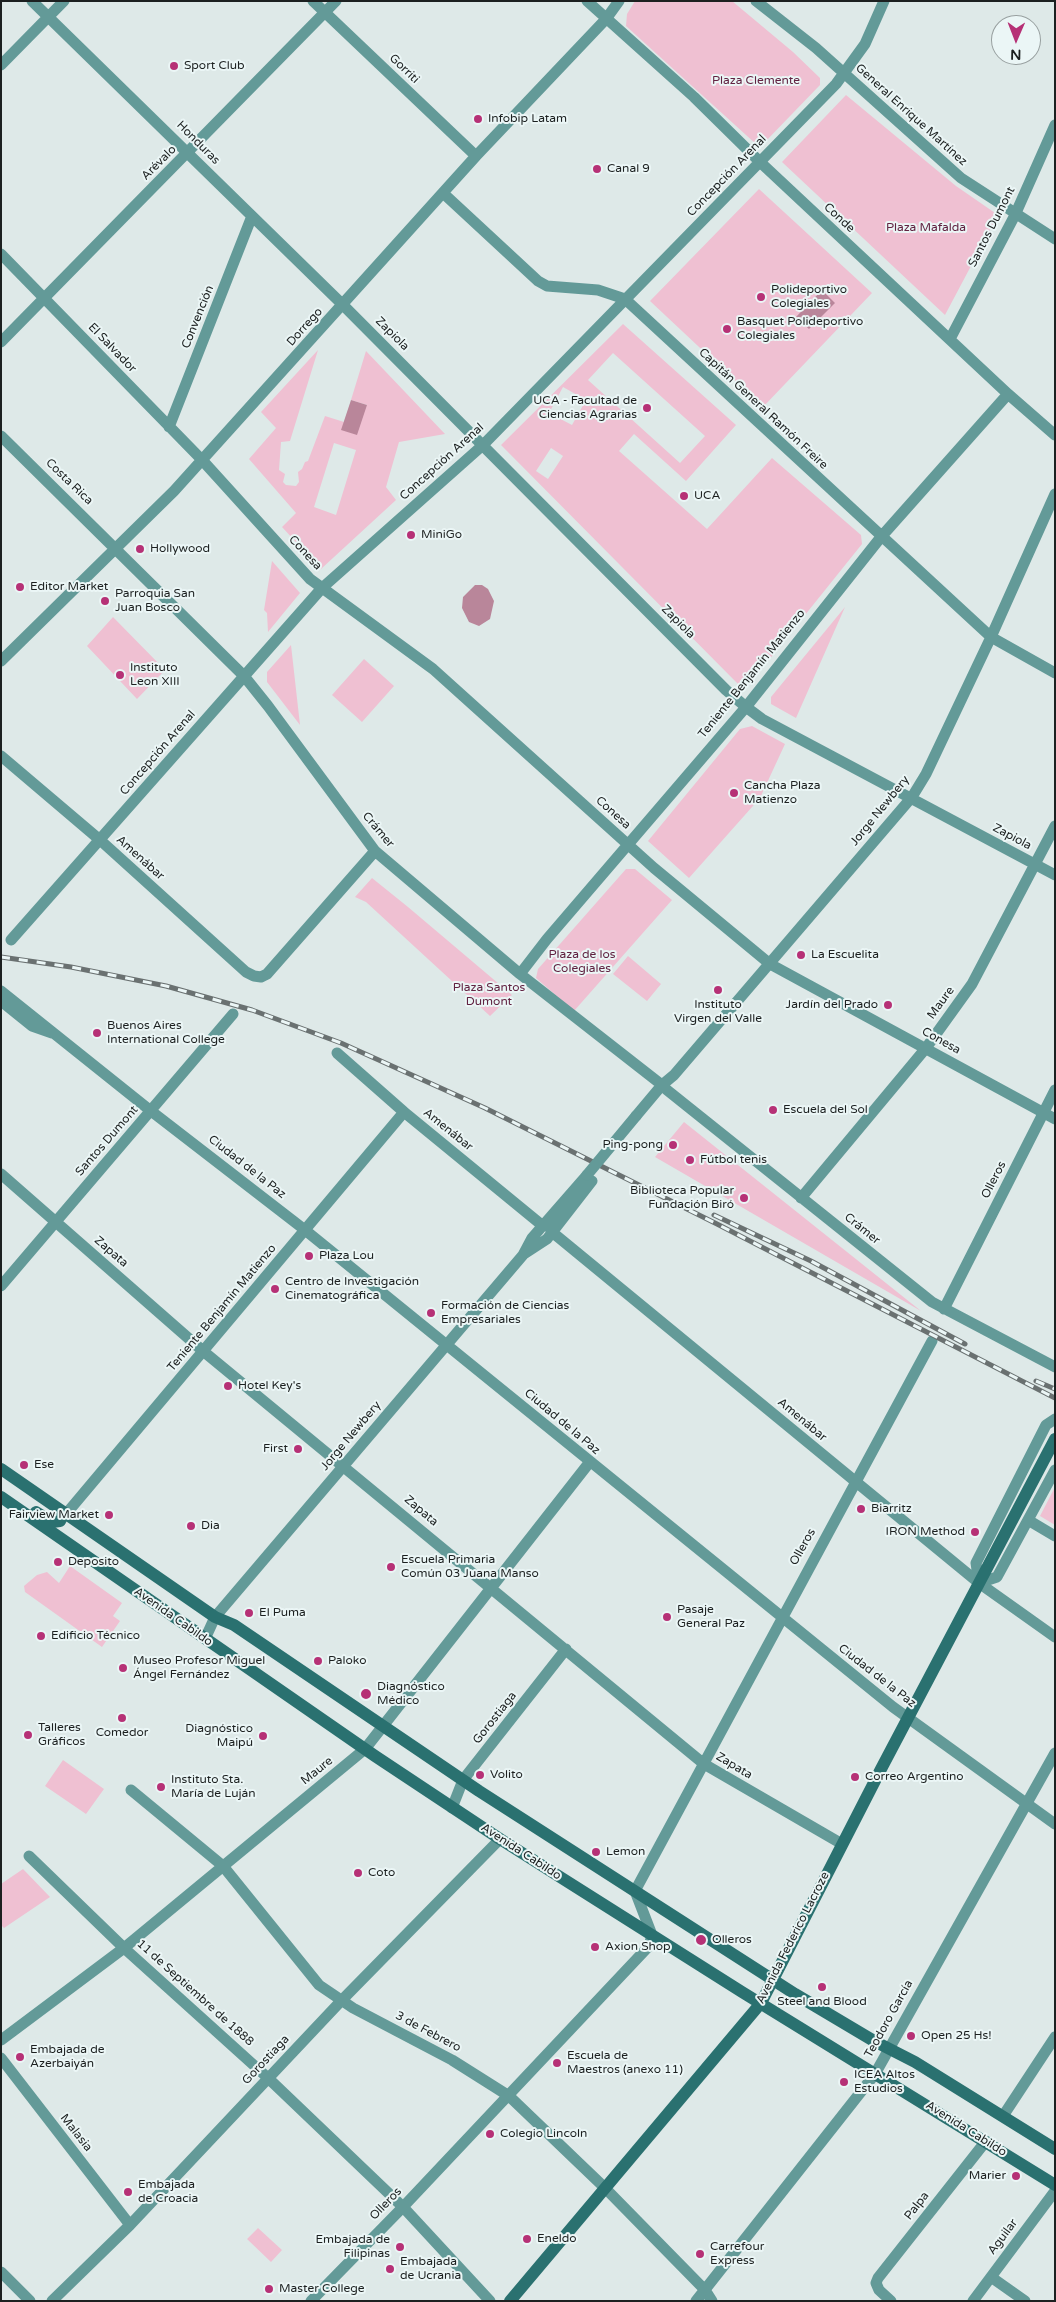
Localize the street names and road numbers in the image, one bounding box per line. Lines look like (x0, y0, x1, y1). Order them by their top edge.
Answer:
street label: Gorriti (386, 51, 422, 87)
street label: General Enrique Martínez (852, 61, 970, 169)
street label: Honduras (173, 118, 223, 168)
street label: Concepción Arenal (684, 132, 770, 220)
street label: Arévalo (139, 143, 179, 183)
street label: Santos Dumont (966, 184, 1018, 270)
street label: Conde (821, 200, 857, 236)
street label: Convención (179, 283, 217, 351)
street label: Dorrego (284, 305, 326, 349)
street label: Zapiola (372, 314, 412, 354)
street label: El Salvador (85, 320, 139, 376)
street label: Capitán General Ramón Freire (695, 345, 831, 473)
street label: Concepción Arenal (397, 421, 487, 503)
street label: Costa Rica (42, 456, 96, 508)
street label: Conesa (285, 533, 325, 573)
street label: Zapiola (658, 602, 698, 642)
street label: Teniente Benjamín Matienzo (696, 607, 808, 741)
street label: Concepción Arenal (117, 708, 199, 798)
street label: Jorge Newbery (847, 773, 913, 849)
street label: Conesa (593, 794, 633, 832)
street label: Crámer (359, 809, 397, 851)
street label: Zapiola (990, 821, 1034, 853)
street label: Amenábar (113, 833, 167, 883)
street label: Maure (924, 984, 958, 1022)
street label: Conesa (919, 1025, 963, 1057)
street label: Santos Dumont (73, 1103, 141, 1179)
street label: Amenábar (420, 1106, 476, 1154)
street label: Ciudad de la Paz (205, 1132, 289, 1202)
street label: Olleros (979, 1159, 1009, 1201)
street label: Crámer (841, 1210, 883, 1248)
street label: Zapata (91, 1233, 131, 1271)
street label: Teniente Benjamín Matienzo (165, 1241, 279, 1375)
street label: Ciudad de la Paz (521, 1386, 603, 1458)
street label: Amenábar (775, 1395, 829, 1445)
street label: Jorge Newbery (318, 1398, 384, 1474)
street label: Zapata (401, 1493, 441, 1529)
street label: Olleros (787, 1526, 819, 1568)
street label: Avenida Cabildo (131, 1584, 215, 1650)
street label: Ciudad de la Paz (835, 1641, 919, 1711)
street label: Gorostiaga (470, 1689, 520, 1747)
street label: Zapata (713, 1750, 755, 1782)
street label: Maure (298, 1754, 336, 1788)
street label: Avenida Cabildo (478, 1821, 564, 1883)
street label: Avenida Federico Lacroze (753, 1870, 833, 2006)
street label: 11 de Septiembre de 1888 (134, 1937, 256, 2049)
street label: Teodoro García (862, 1978, 916, 2060)
street label: 3 de Febrero (393, 2009, 463, 2055)
street label: Gorostiaga (239, 2032, 293, 2088)
street label: Avenida Cabildo (923, 2098, 1009, 2160)
street label: Malasia (57, 2111, 95, 2155)
street label: Olleros (367, 2185, 405, 2223)
street label: Palpa (902, 2189, 932, 2223)
street label: Aguilar (985, 2216, 1021, 2258)

